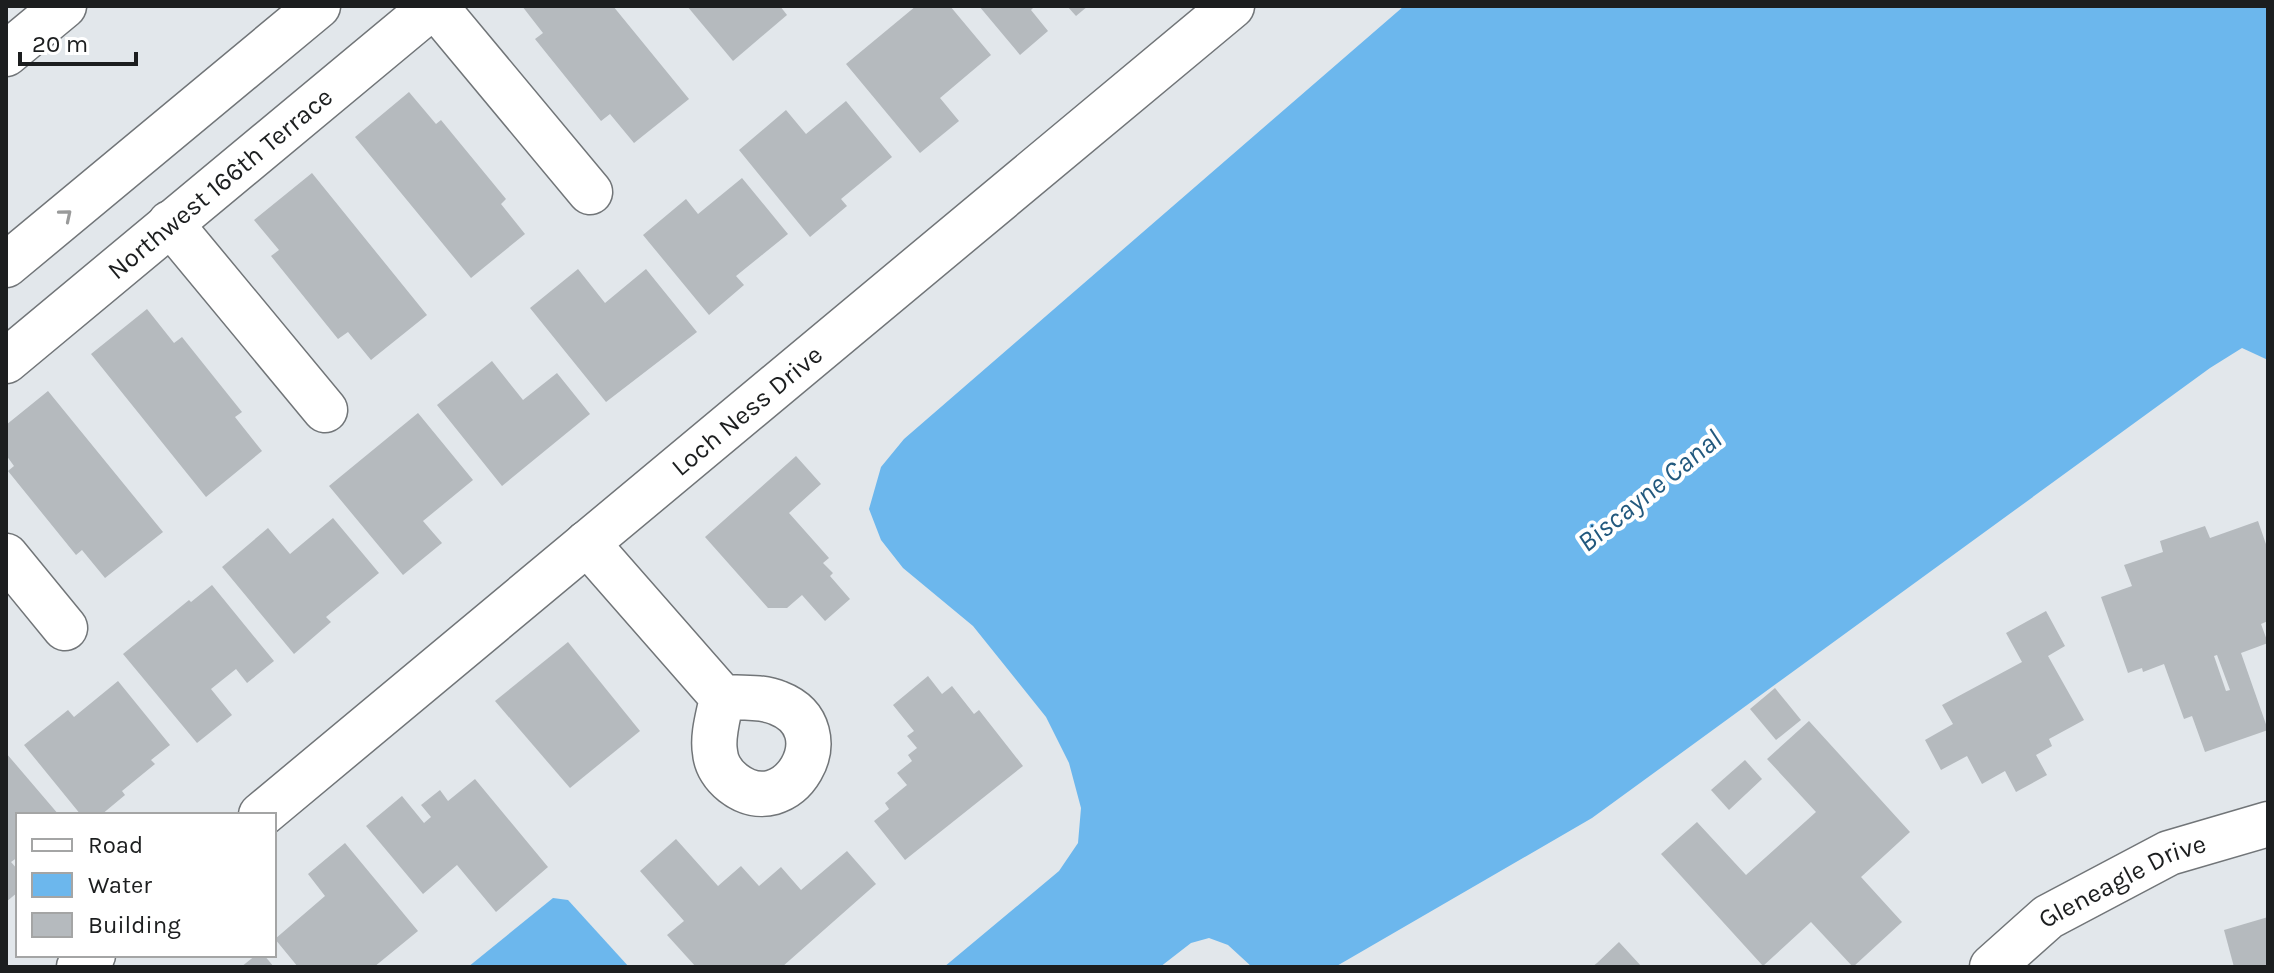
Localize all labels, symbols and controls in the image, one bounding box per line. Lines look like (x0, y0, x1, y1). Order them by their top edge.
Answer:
scale bar (20, 16, 136, 66)
text: 20 m (32, 30, 88, 58)
street label: Northwest 166th Terrace (101, 81, 339, 286)
one-way arrow (57, 210, 71, 225)
street label: Loch Ness Drive (665, 339, 829, 483)
water label: Biscayne Canal (1571, 422, 1728, 559)
legend (16, 813, 276, 957)
street label: Gleneagle Drive (2032, 828, 2210, 935)
text: Road (88, 831, 143, 859)
text: Water (88, 871, 152, 899)
text: Building (88, 911, 181, 939)

